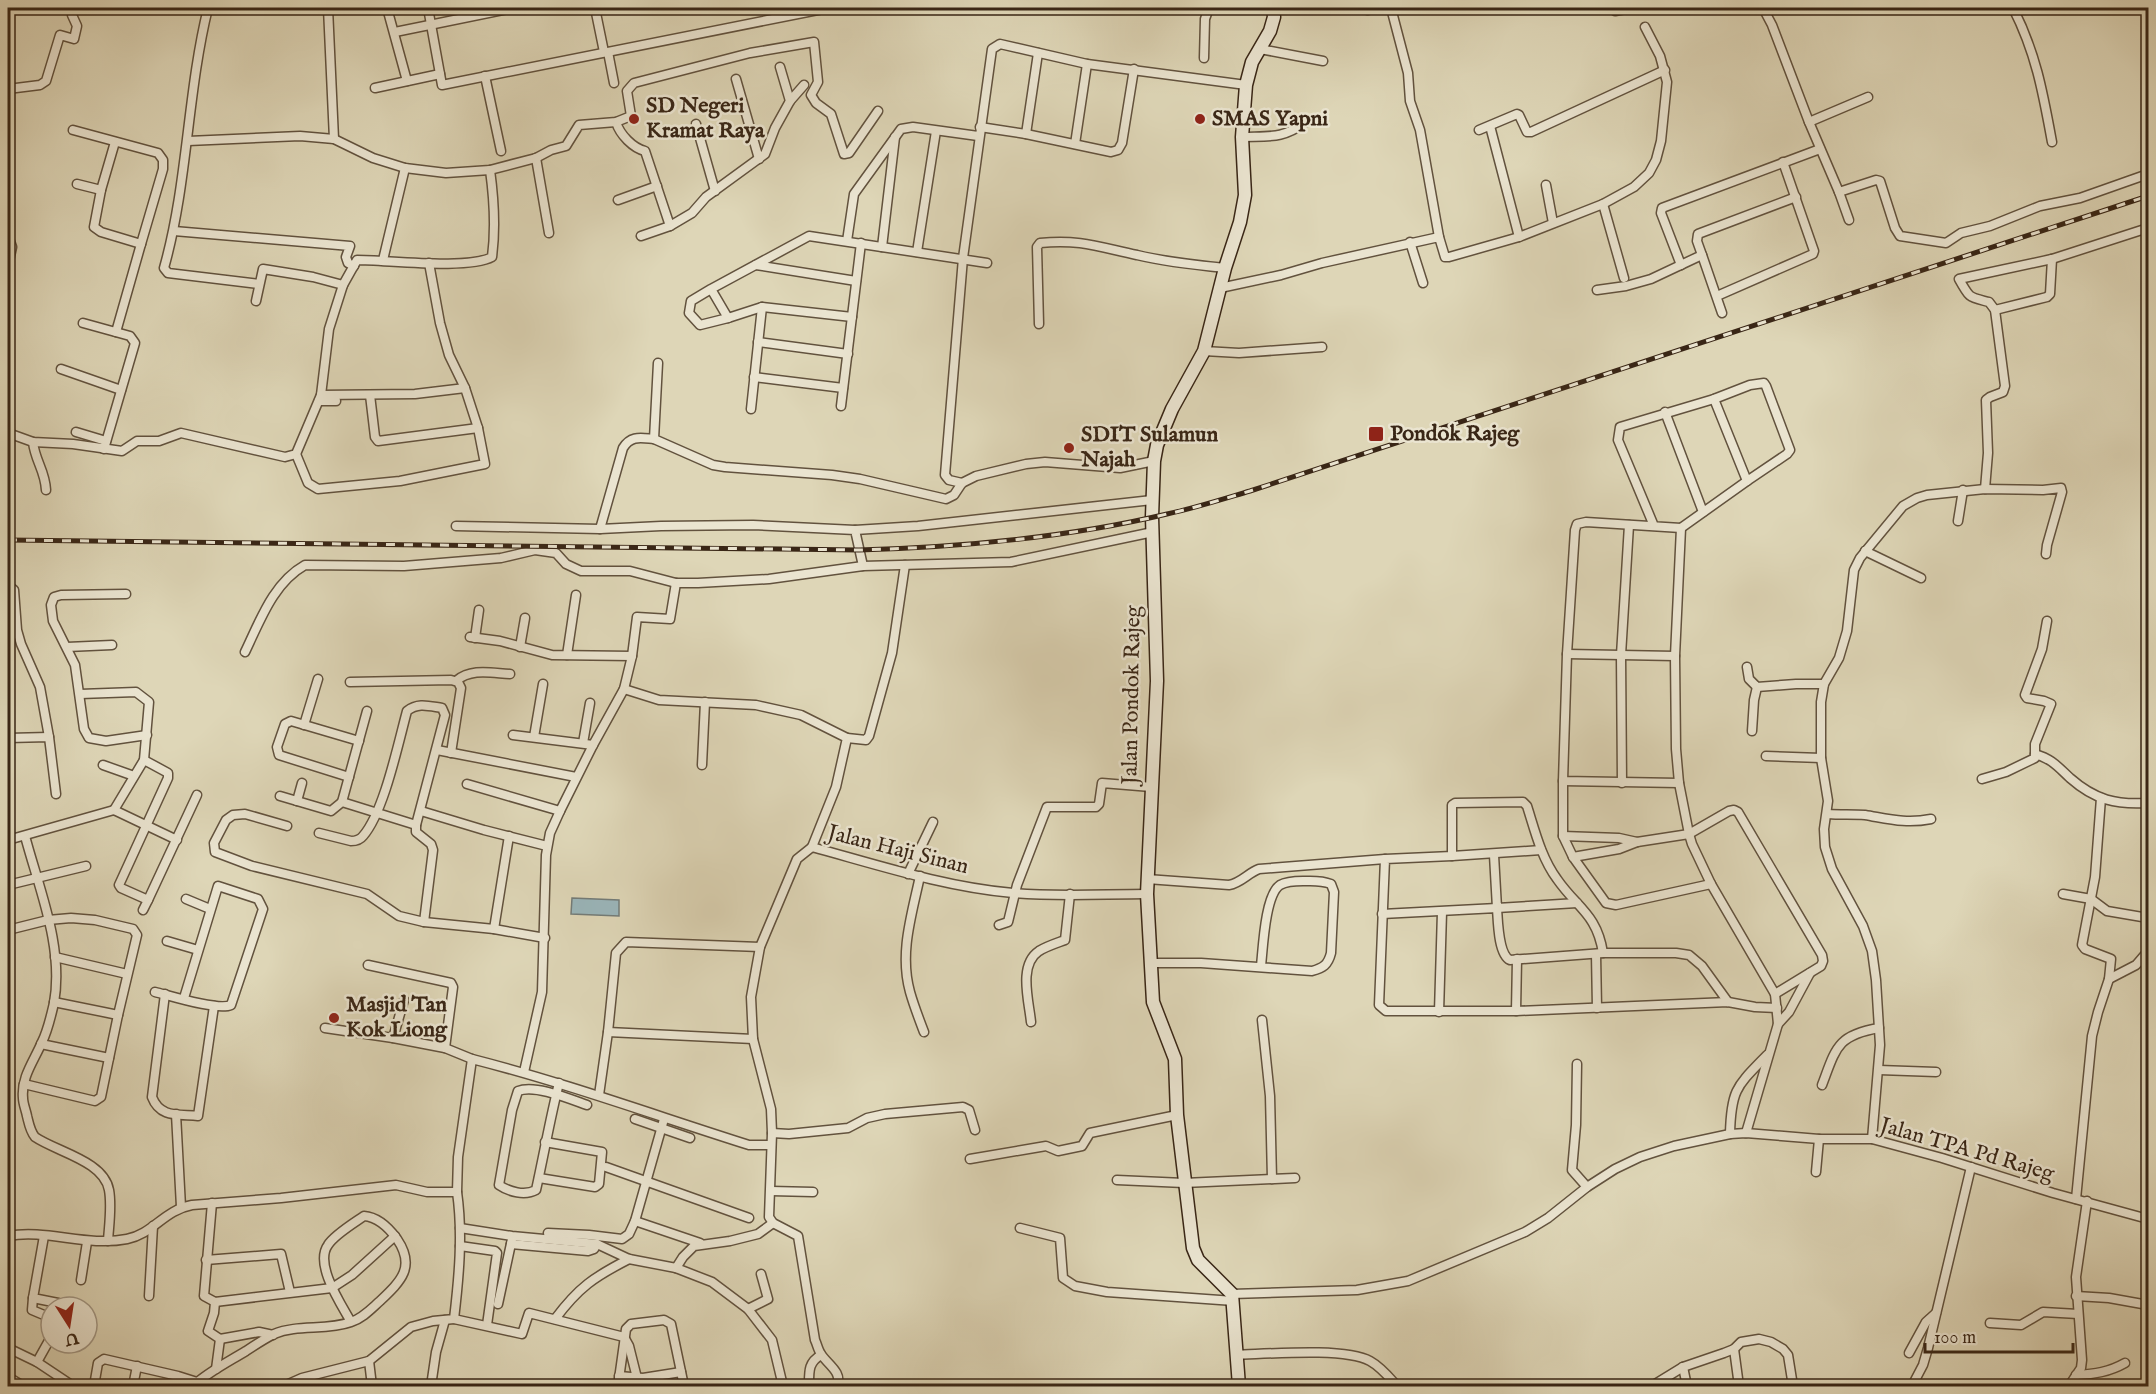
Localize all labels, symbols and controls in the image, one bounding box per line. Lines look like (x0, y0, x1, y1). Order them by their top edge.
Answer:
place label: SD Negeri Kramat Raya (646, 92, 765, 145)
place label: SMAS Yapni (1212, 105, 1328, 133)
marker: SD Negeri Kramat Raya (627, 112, 641, 126)
marker: SMAS Yapni (1193, 112, 1207, 126)
place label: Pondok Rajeg (1390, 420, 1520, 448)
place label: SDIT Sulamun Najah (1080, 421, 1218, 474)
marker: Pondok Rajeg (1367, 425, 1385, 443)
marker: SDIT Sulamun Najah (1062, 441, 1076, 455)
street label: Jalan Pondok Rajeg (1116, 604, 1148, 788)
street label: Jalan Haji Sinan (822, 818, 972, 881)
place label: Masjid Tan Kok Liong (346, 991, 448, 1044)
marker: Masjid Tan Kok Liong (327, 1011, 341, 1025)
street label: Jalan TPA Pd Rajeg (1874, 1111, 2058, 1189)
north arrow (39, 1295, 99, 1355)
scale bar (1925, 1316, 2074, 1354)
text: U (63, 1326, 81, 1349)
text: 100 m (1934, 1327, 1976, 1350)

